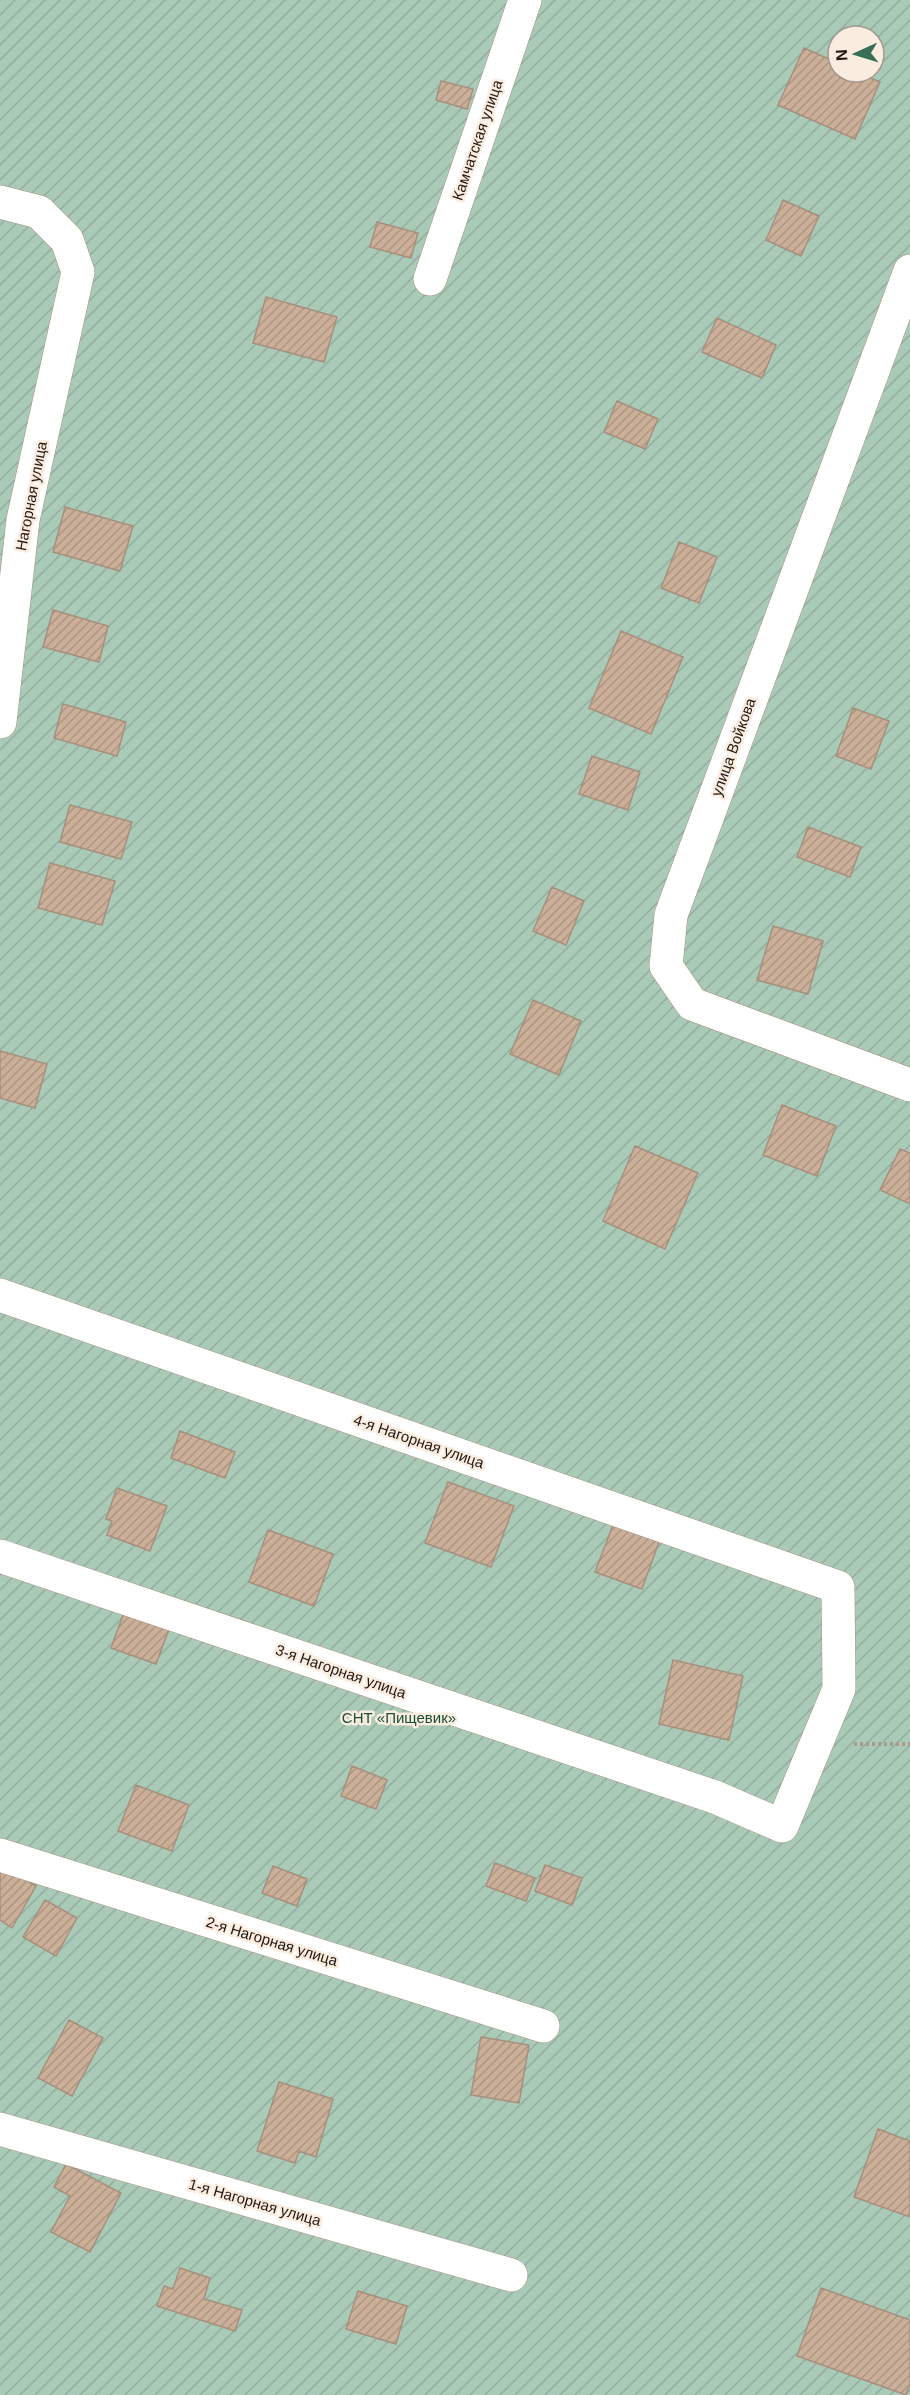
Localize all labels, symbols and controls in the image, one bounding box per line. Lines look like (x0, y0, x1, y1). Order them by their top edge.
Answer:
north arrow (826, 24, 886, 84)
text: N (833, 49, 850, 61)
street label: Камчатская улица (448, 77, 506, 202)
street label: Нагорная улица (12, 439, 50, 552)
street label: улица Войкова (707, 695, 759, 798)
street label: 4-я Нагорная улица (352, 1411, 487, 1472)
street label: 3-я Нагорная улица (274, 1641, 409, 1702)
park label: СНТ «Пищевик» (342, 1709, 456, 1726)
street label: 2-я Нагорная улица (204, 1913, 341, 1969)
street label: 1-я Нагорная улица (187, 2175, 324, 2229)

